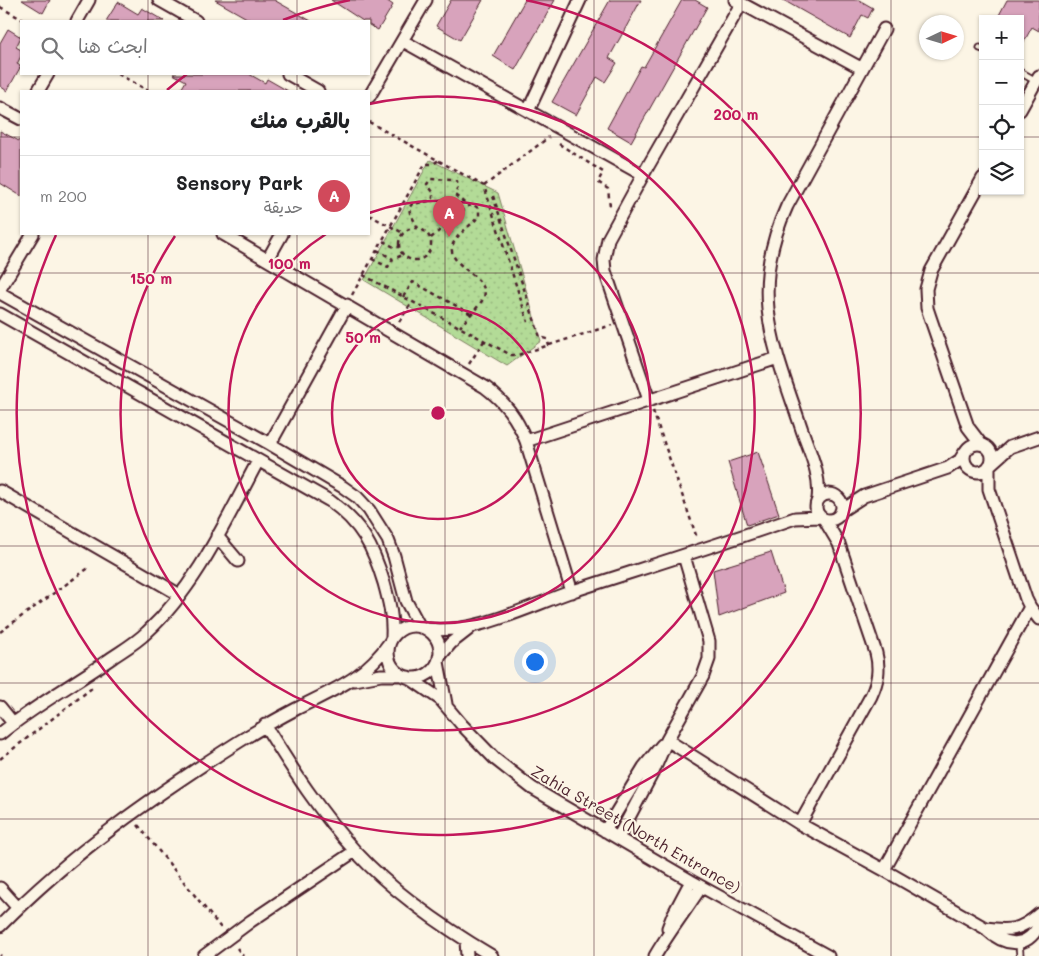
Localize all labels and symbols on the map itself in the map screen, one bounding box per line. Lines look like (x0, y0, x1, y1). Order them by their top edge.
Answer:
north arrow (919, 15, 964, 60)
text: 200 m (714, 104, 759, 124)
pin: A (433, 196, 465, 237)
text: 100 m (267, 253, 311, 273)
text: 150 m (130, 268, 172, 288)
text: 50 m (345, 327, 381, 347)
centre of rings (429, 404, 447, 422)
your location (522, 649, 548, 675)
street label: Zahia Street (North Entrance) (528, 760, 745, 897)

